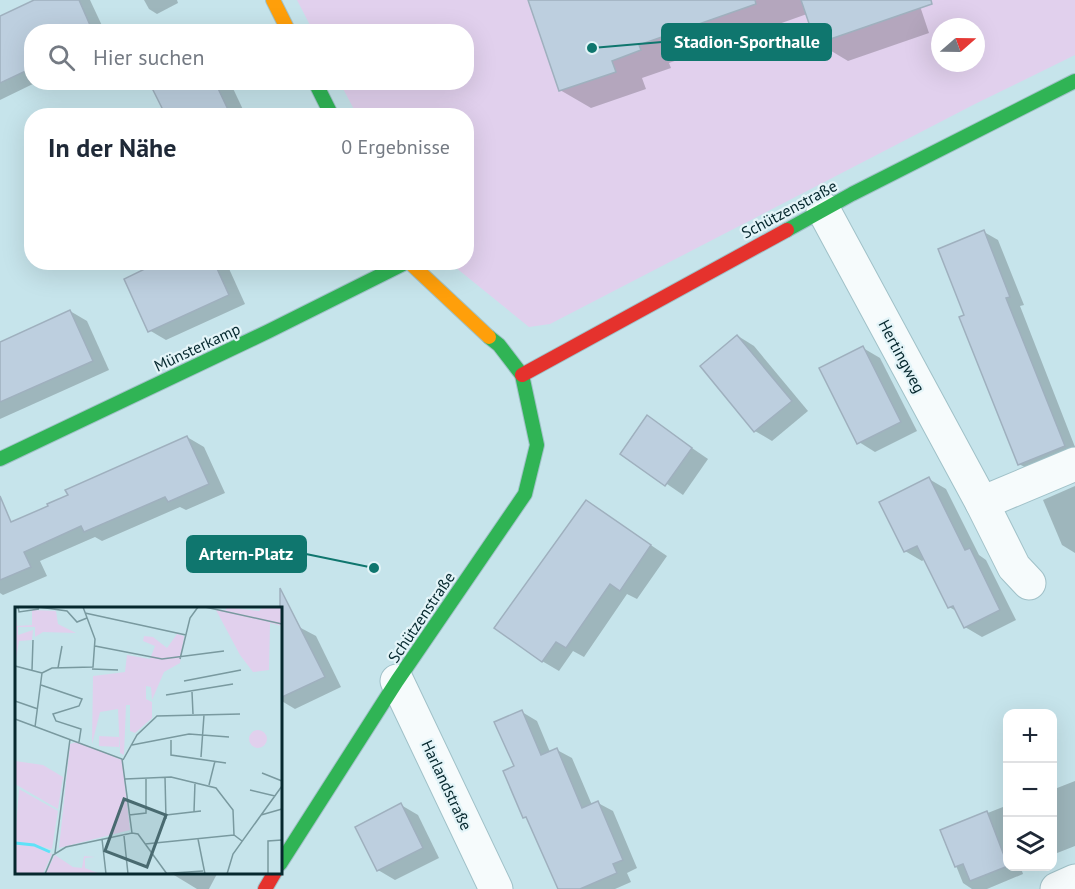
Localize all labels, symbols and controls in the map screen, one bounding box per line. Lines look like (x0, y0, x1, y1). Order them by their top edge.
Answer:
north arrow (931, 18, 985, 72)
search box (24, 24, 474, 90)
callout: Stadion-Sporthalle (662, 24, 831, 60)
text: Stadion-Sporthalle (674, 30, 820, 53)
icon: search (45, 41, 78, 74)
text: Hier suchen (93, 43, 205, 71)
text: In der Nähe (48, 131, 176, 164)
text: 0 Ergebnisse (341, 134, 450, 160)
street label: Schützenstraße (738, 175, 840, 243)
street label: Hertingweg (874, 316, 930, 396)
street label: Münsterkamp (151, 318, 243, 376)
callout: Artern-Platz (187, 536, 306, 572)
text: Artern-Platz (199, 542, 293, 565)
street label: Schützenstraße (383, 568, 459, 666)
inset map (15, 607, 282, 874)
map controls (1003, 709, 1057, 871)
button: + (1003, 709, 1057, 763)
street label: Harlandstraße (417, 737, 477, 833)
button: − (1003, 763, 1057, 817)
button: layers (1003, 817, 1057, 871)

